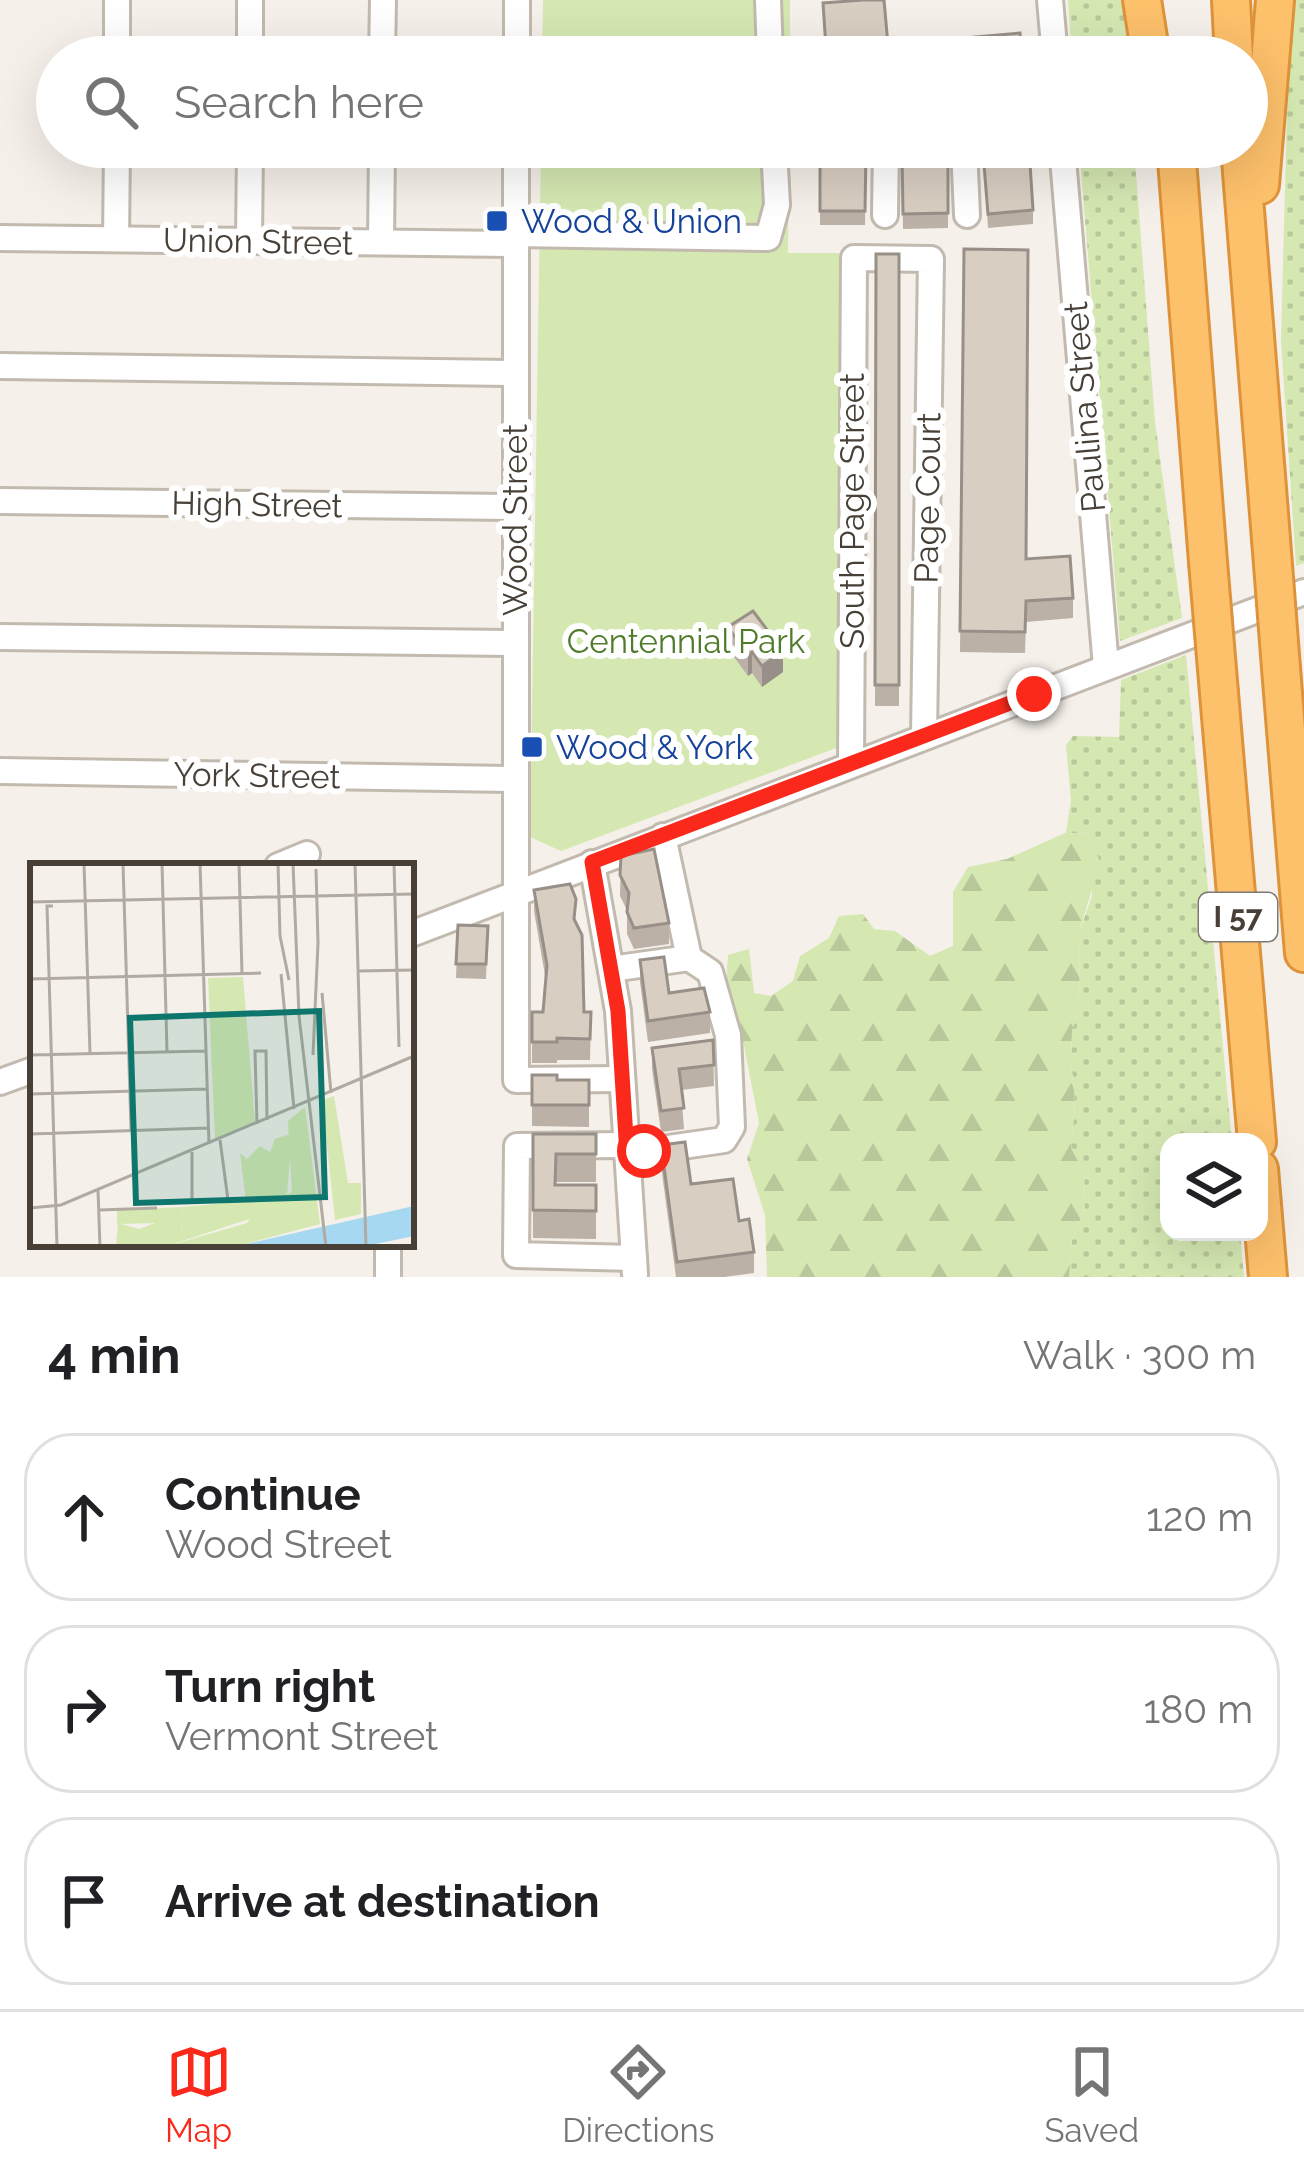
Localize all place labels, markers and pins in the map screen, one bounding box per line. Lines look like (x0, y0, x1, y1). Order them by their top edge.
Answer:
place label: Wood & Union (521, 202, 742, 241)
marker: Wood & Union (484, 208, 510, 234)
place label: Wood & York (556, 728, 753, 767)
marker: Wood & York (519, 734, 545, 760)

